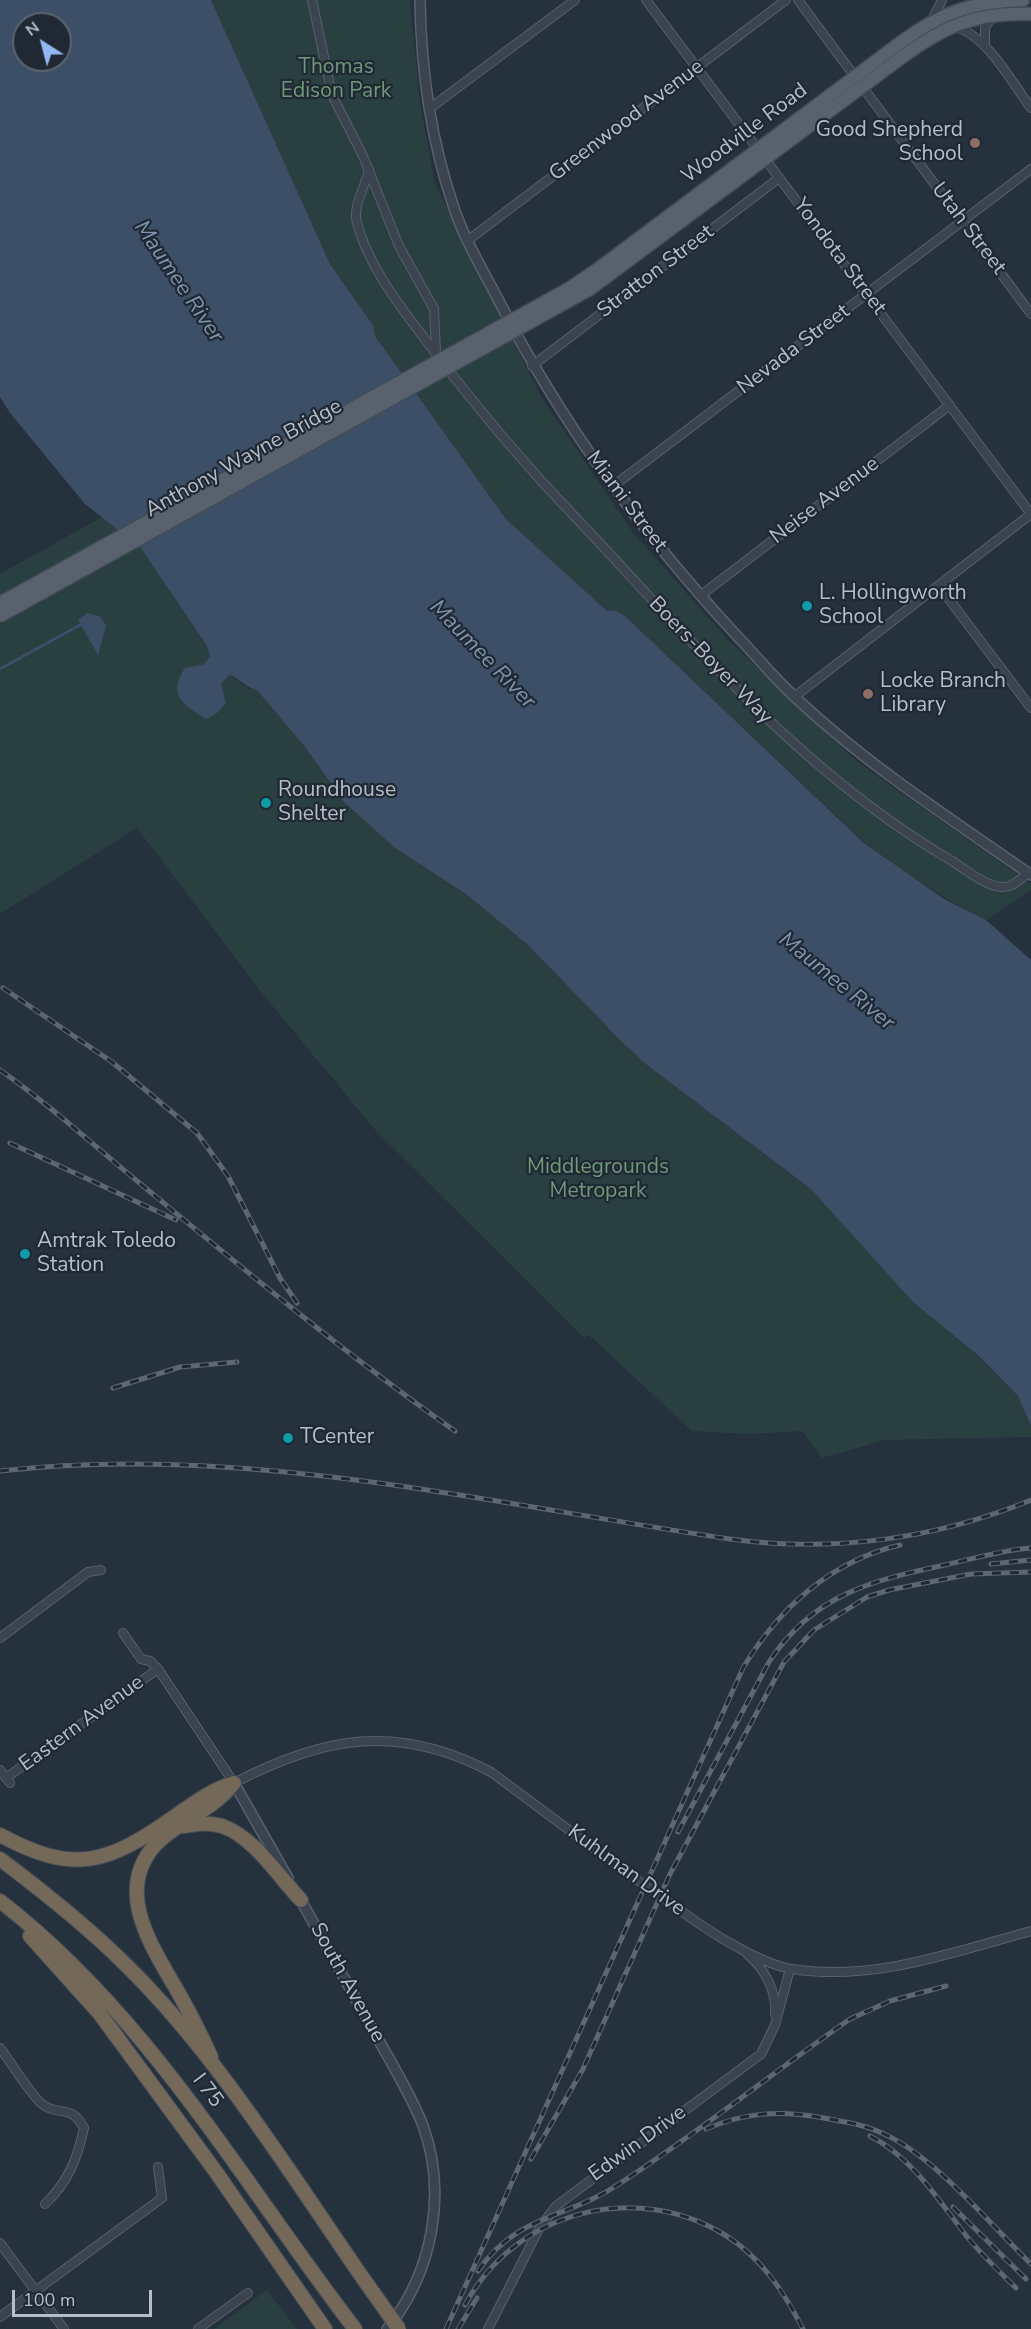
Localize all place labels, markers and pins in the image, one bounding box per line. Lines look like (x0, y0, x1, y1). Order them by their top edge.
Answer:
place label: Good Shepherd School (816, 118, 963, 168)
marker: Good Shepherd School (968, 136, 982, 150)
place label: L. Hollingworth School (819, 581, 967, 631)
marker: L. Hollingworth School (800, 599, 814, 613)
place label: Locke Branch Library (880, 669, 1006, 719)
marker: Locke Branch Library (861, 687, 875, 701)
place label: Roundhouse Shelter (278, 778, 396, 828)
marker: Roundhouse Shelter (259, 796, 273, 810)
place label: Amtrak Toledo Station (37, 1229, 176, 1279)
marker: Amtrak Toledo Station (18, 1247, 32, 1261)
place label: TCenter (300, 1425, 374, 1451)
marker: TCenter (281, 1431, 295, 1445)

